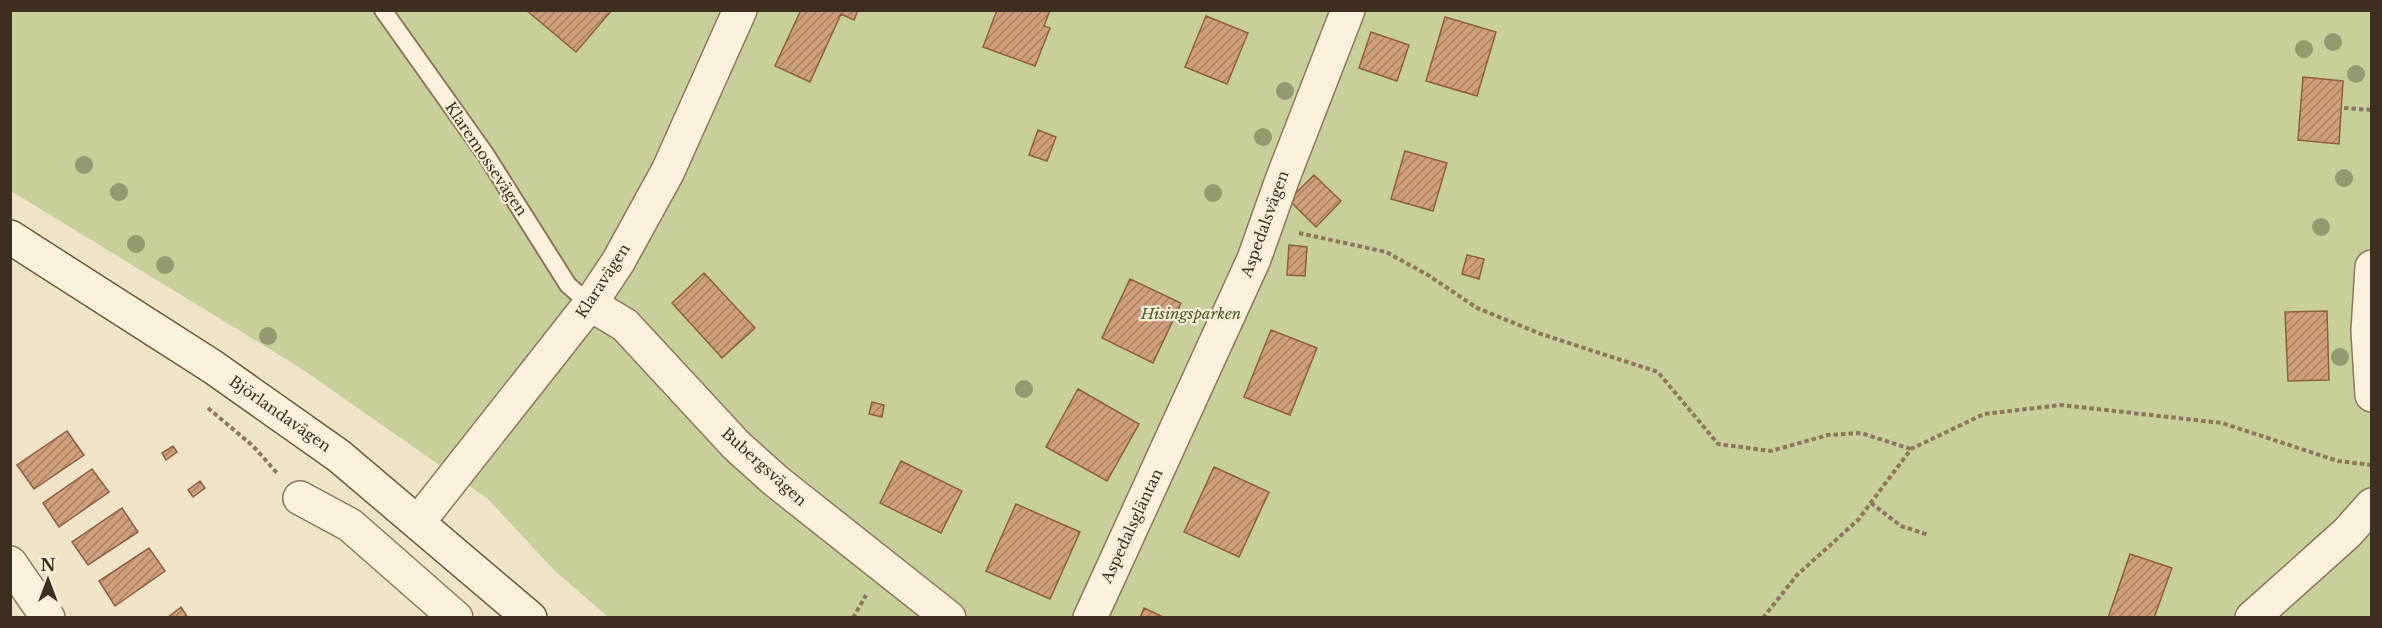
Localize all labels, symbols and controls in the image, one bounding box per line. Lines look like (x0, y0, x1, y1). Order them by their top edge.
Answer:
street label: Klaremossevägen (441, 98, 532, 219)
street label: Aspedalsvägen (1236, 168, 1293, 281)
street label: Klaravägen (571, 240, 634, 322)
park label: Hisingsparken (1140, 304, 1241, 323)
street label: Björlandavägen (226, 371, 335, 456)
street label: Bubergsvägen (718, 423, 811, 510)
street label: Aspedalsgläntan (1096, 466, 1166, 587)
north arrow (18, 550, 78, 610)
text: N (40, 555, 56, 575)

